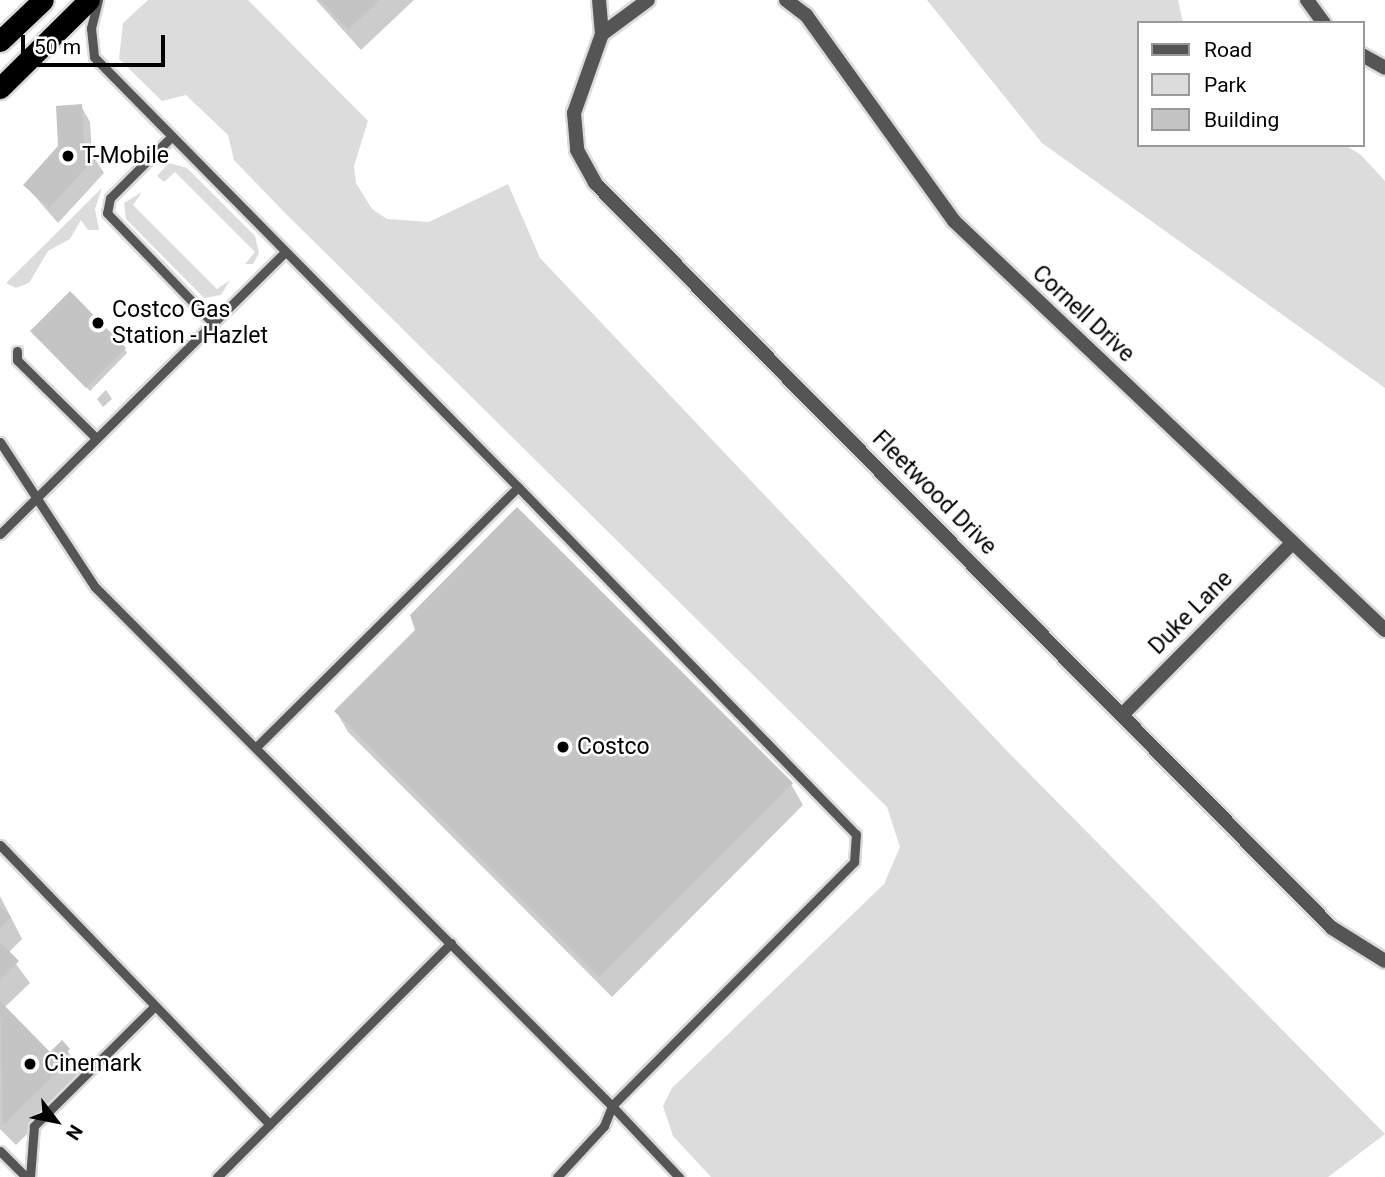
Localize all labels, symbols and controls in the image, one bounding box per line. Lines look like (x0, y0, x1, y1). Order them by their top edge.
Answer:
scale bar (24, 21, 168, 65)
legend (1136, 21, 1364, 147)
text: 50 m (34, 35, 81, 59)
text: Road (1204, 38, 1252, 62)
text: Park (1204, 73, 1246, 97)
text: Building (1204, 108, 1279, 132)
place label: T-Mobile (82, 142, 169, 170)
marker: T-Mobile (60, 148, 76, 164)
street label: Cornell Drive (1026, 260, 1140, 368)
place label: Costco Gas Station - Hazlet (112, 296, 268, 350)
marker: Costco Gas Station - Hazlet (90, 315, 106, 331)
street label: Fleetwood Drive (866, 425, 1002, 561)
street label: Duke Lane (1143, 565, 1239, 661)
place label: Costco (577, 733, 650, 761)
marker: Costco (555, 739, 571, 755)
place label: Cinemark (44, 1050, 142, 1078)
marker: Cinemark (22, 1056, 38, 1072)
north arrow (21, 1086, 91, 1156)
text: N (61, 1121, 88, 1144)

